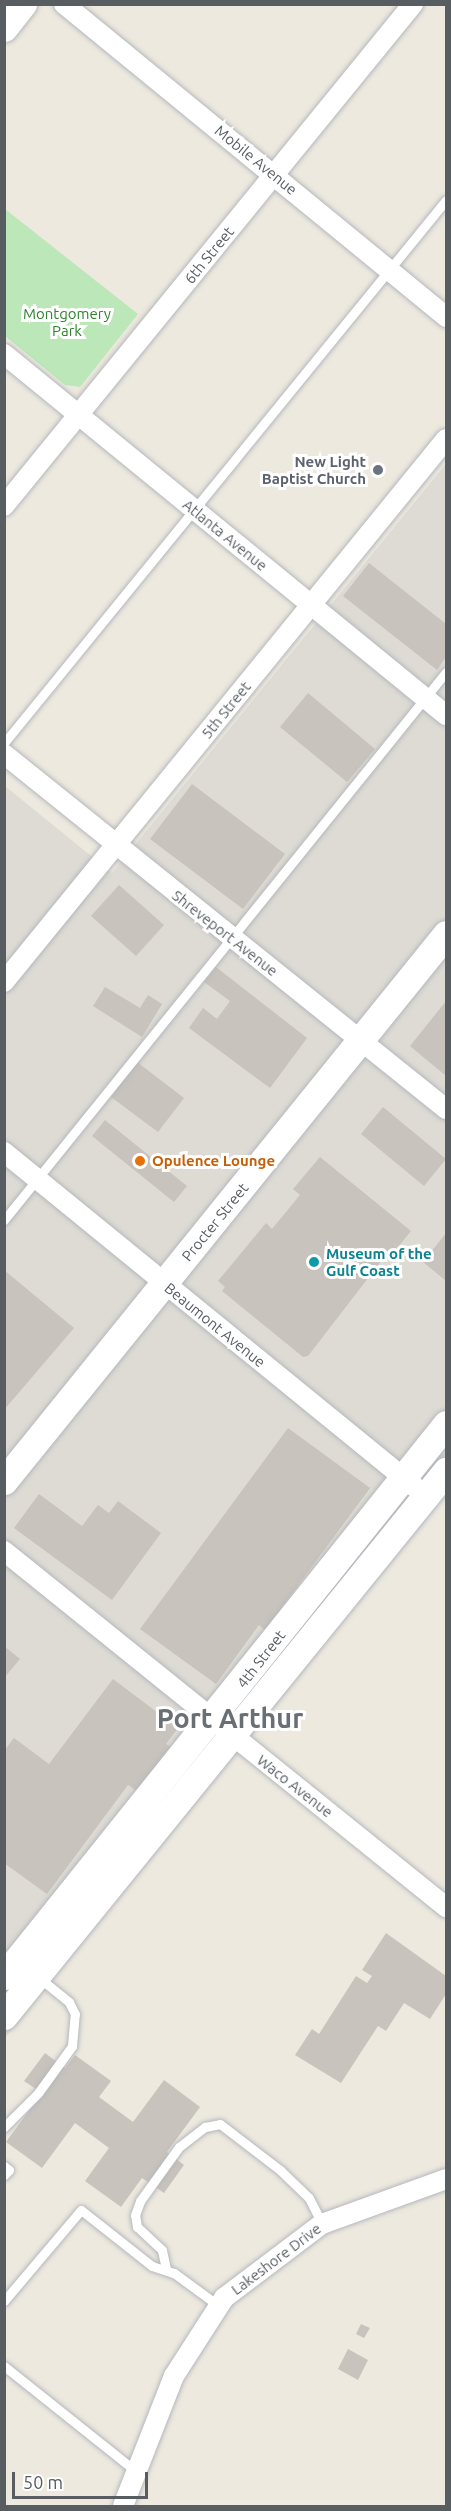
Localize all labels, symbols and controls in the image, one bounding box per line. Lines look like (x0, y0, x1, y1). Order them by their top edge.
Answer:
street label: Mobile Avenue (211, 121, 301, 199)
street label: 6th Street (181, 223, 237, 287)
park label: Montgomery Park (23, 304, 111, 339)
place label: New Light Baptist Church (262, 452, 366, 487)
marker: New Light Baptist Church (371, 463, 385, 477)
street label: Atlanta Avenue (179, 495, 271, 575)
street label: 5th Street (198, 678, 254, 742)
street label: Shreveport Avenue (169, 886, 281, 980)
place label: Opulence Lounge (152, 1152, 275, 1170)
marker: Opulence Lounge (133, 1154, 147, 1168)
street label: Procter Street (178, 1179, 252, 1265)
place label: Museum of the Gulf Coast (326, 1244, 432, 1279)
marker: Museum of the Gulf Coast (307, 1255, 321, 1269)
street label: Beaumont Avenue (161, 1279, 269, 1371)
street label: 4th Street (233, 1627, 289, 1691)
district label: Port Arthur (157, 1703, 303, 1735)
street label: Waco Avenue (254, 1751, 336, 1821)
street label: Lakeshore Drive (228, 2219, 324, 2299)
scale bar (15, 2460, 152, 2498)
text: 50 m (23, 2472, 63, 2492)

